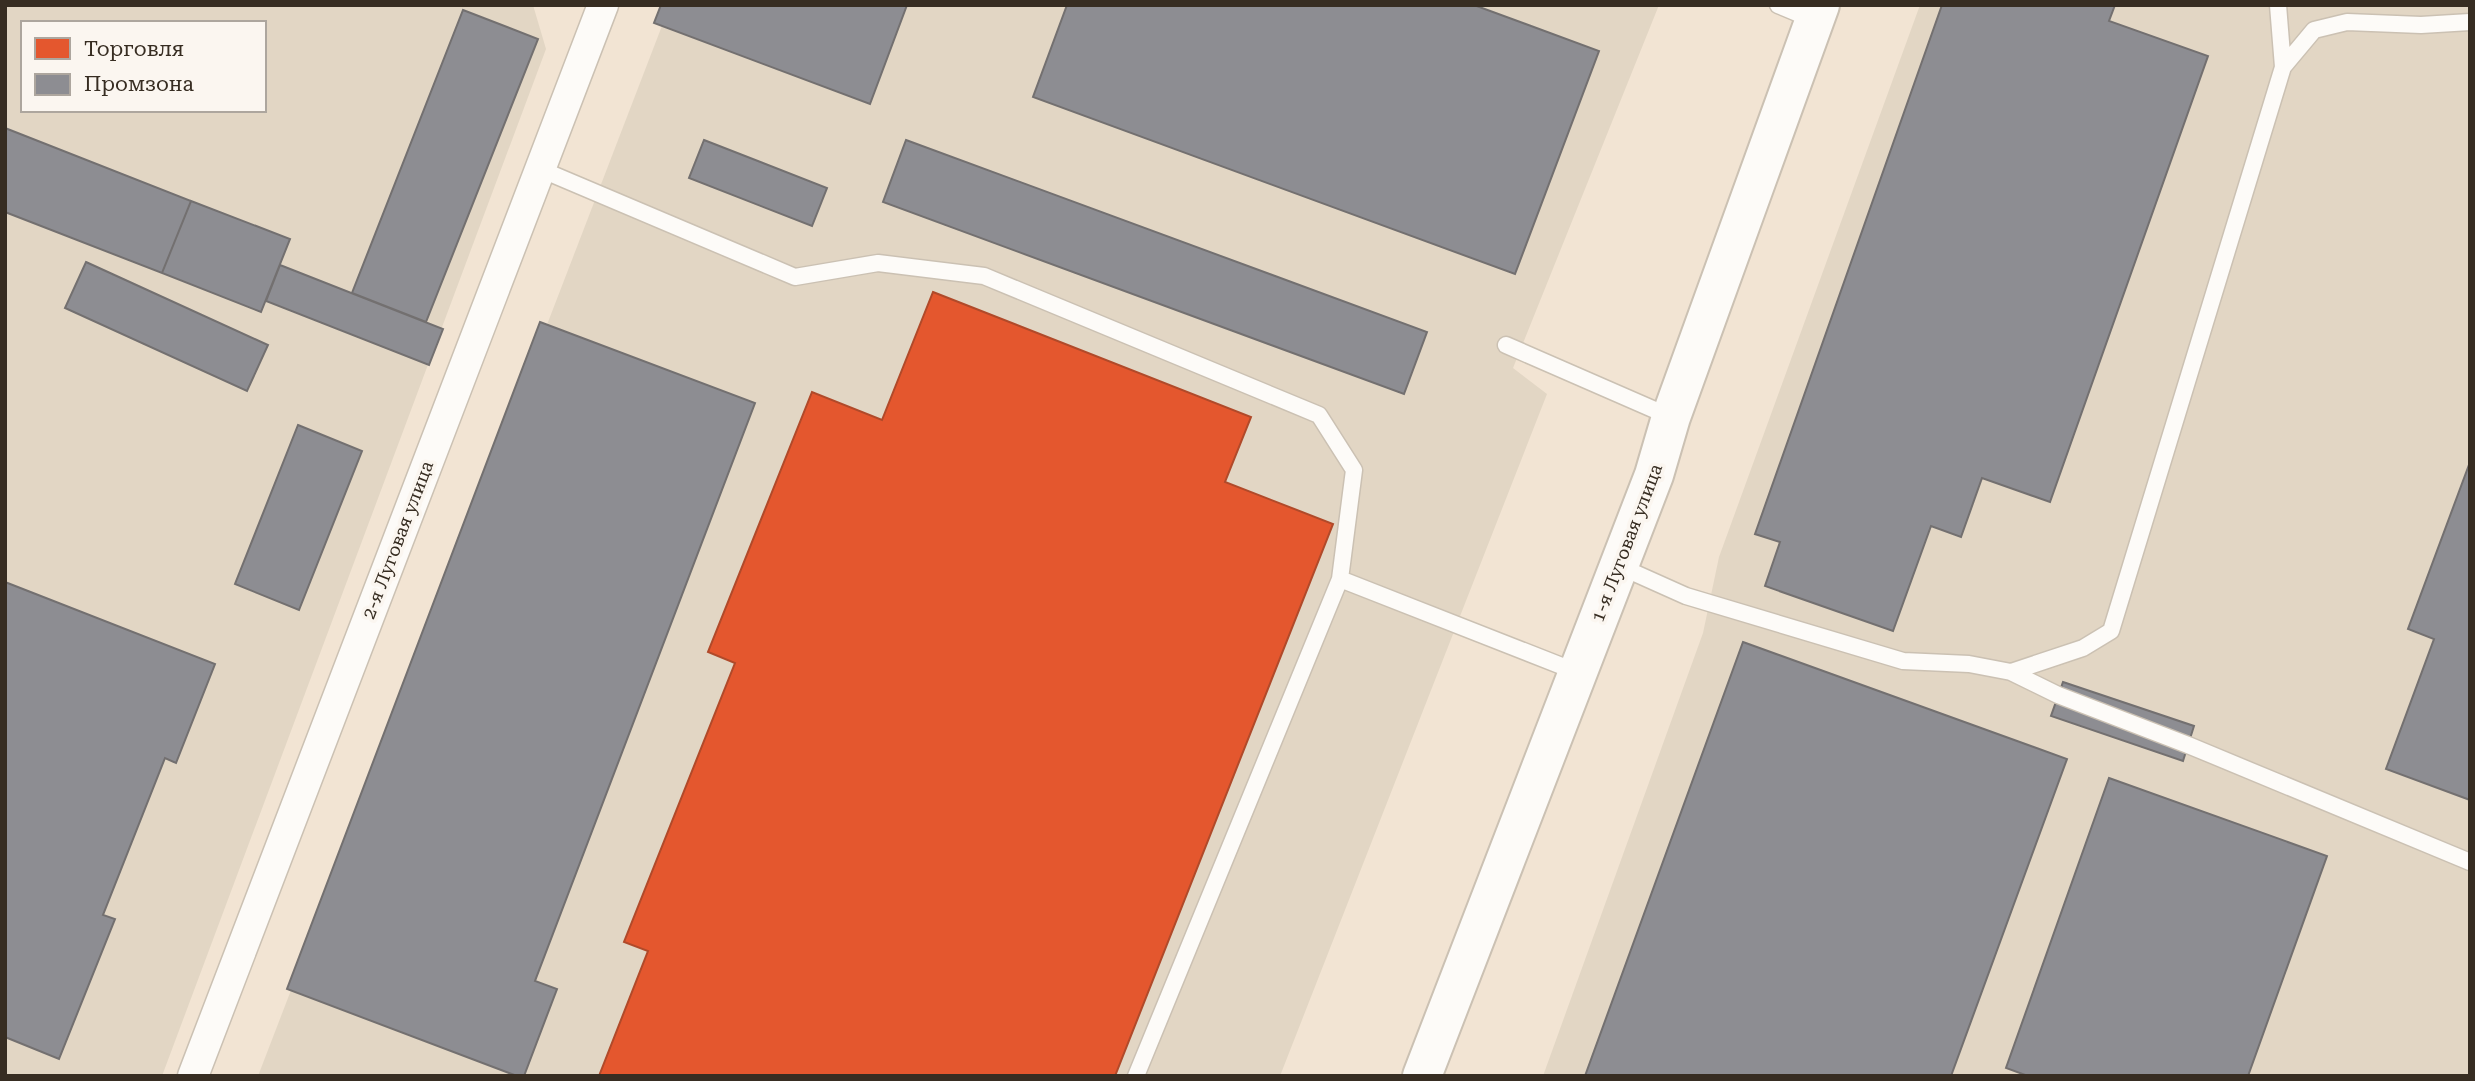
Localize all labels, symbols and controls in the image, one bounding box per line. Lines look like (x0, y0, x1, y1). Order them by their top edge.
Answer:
legend (21, 21, 266, 112)
text: Торговля (84, 37, 184, 61)
text: Промзона (84, 72, 194, 96)
street label: 2-я Луговая улица (358, 458, 437, 622)
street label: 1-я Луговая улица (1587, 461, 1666, 625)

